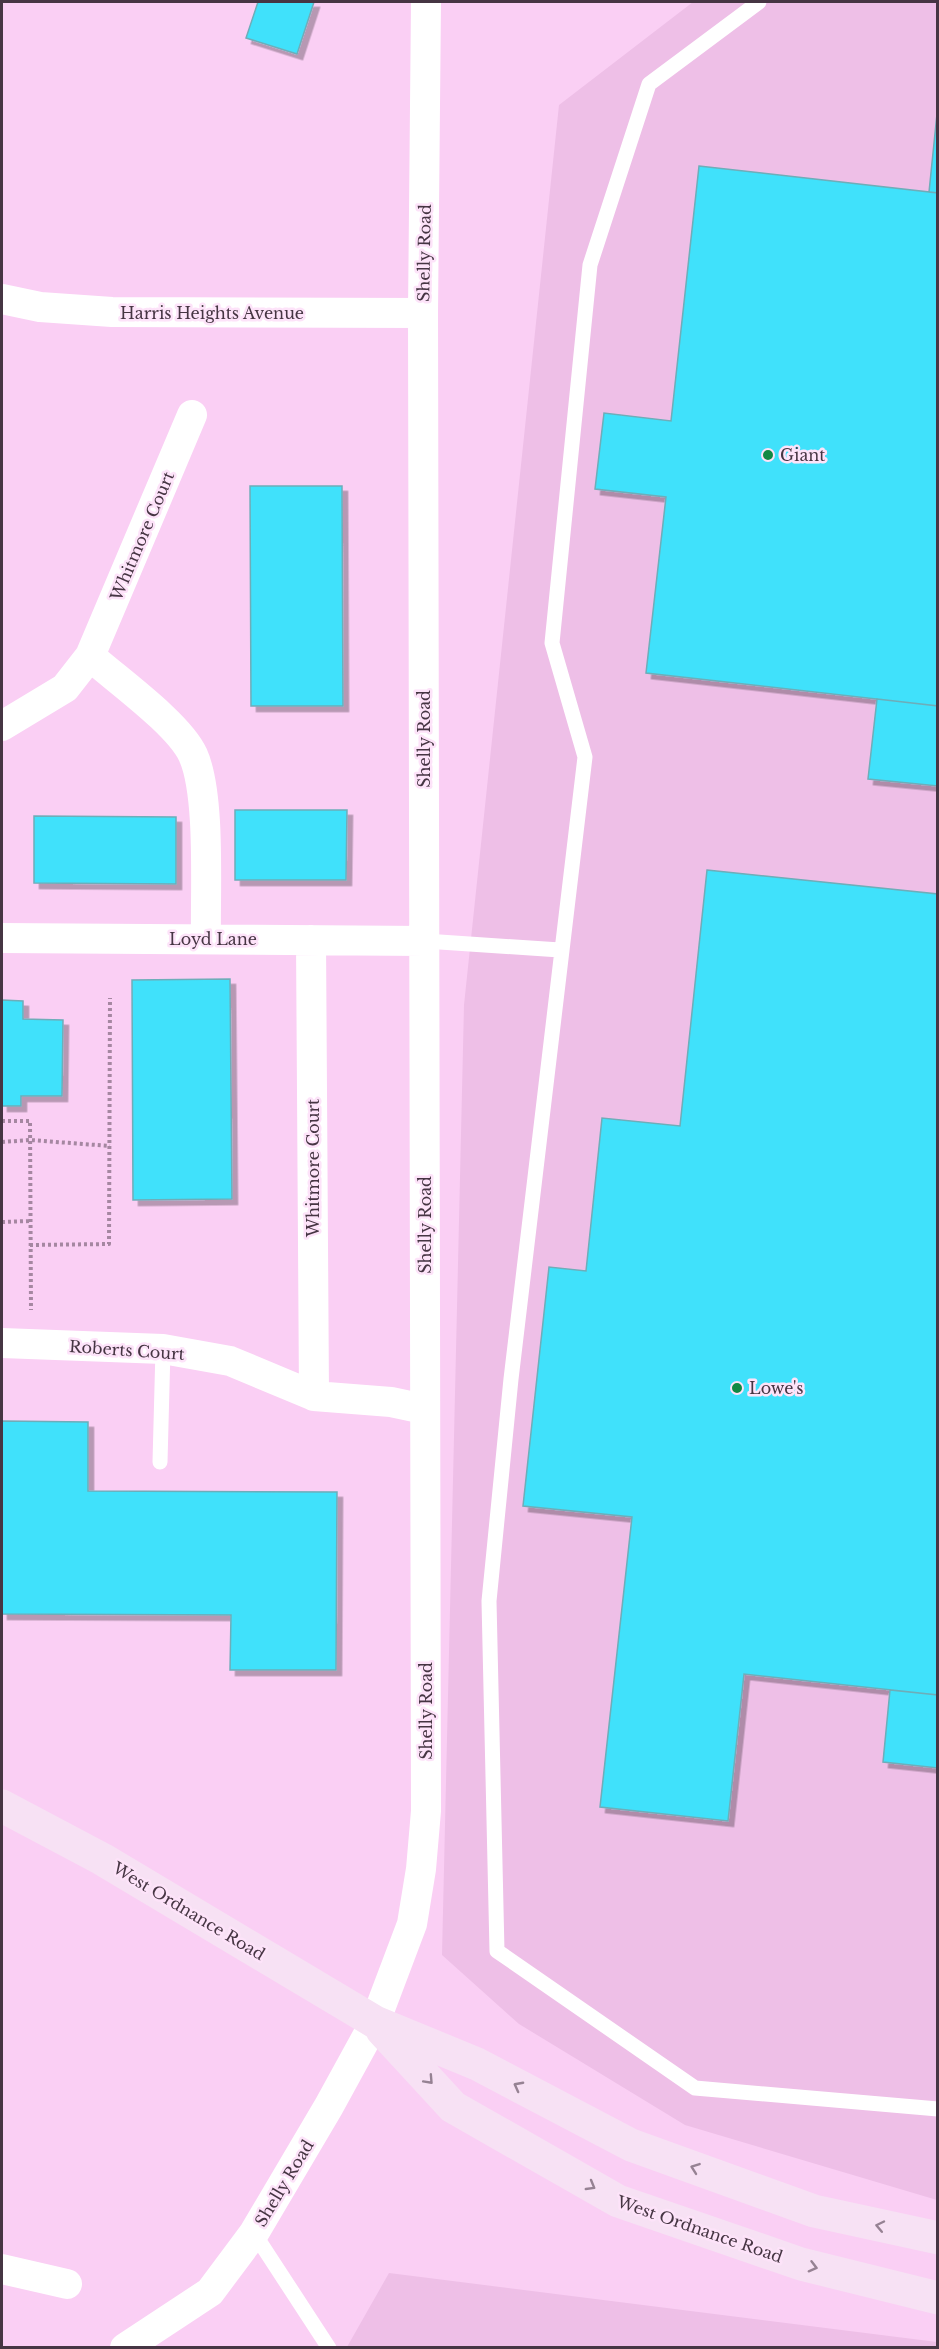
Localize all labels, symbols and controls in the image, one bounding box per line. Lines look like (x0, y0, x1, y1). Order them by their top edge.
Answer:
street label: Shelly Road (413, 204, 435, 302)
street label: Harris Heights Avenue (120, 303, 304, 323)
place label: Giant (780, 445, 825, 465)
marker: Giant (761, 448, 775, 462)
street label: Whitmore Court (105, 468, 178, 604)
street label: Shelly Road (414, 690, 434, 788)
street label: Loyd Lane (169, 929, 257, 949)
street label: Whitmore Court (303, 1099, 323, 1238)
street label: Shelly Road (415, 1176, 435, 1274)
street label: Roberts Court (69, 1336, 185, 1364)
place label: Lowe's (749, 1378, 804, 1398)
marker: Lowe's (730, 1381, 744, 1395)
street label: Shelly Road (416, 1662, 436, 1760)
street label: West Ordnance Road (108, 1857, 269, 1964)
one-way arrow (422, 2074, 433, 2084)
one-way arrow (514, 2082, 524, 2093)
street label: Shelly Road (250, 2136, 318, 2230)
one-way arrow (690, 2162, 700, 2175)
one-way arrow (585, 2179, 595, 2190)
street label: West Ordnance Road (614, 2191, 786, 2267)
one-way arrow (876, 2220, 886, 2233)
one-way arrow (808, 2260, 818, 2273)

